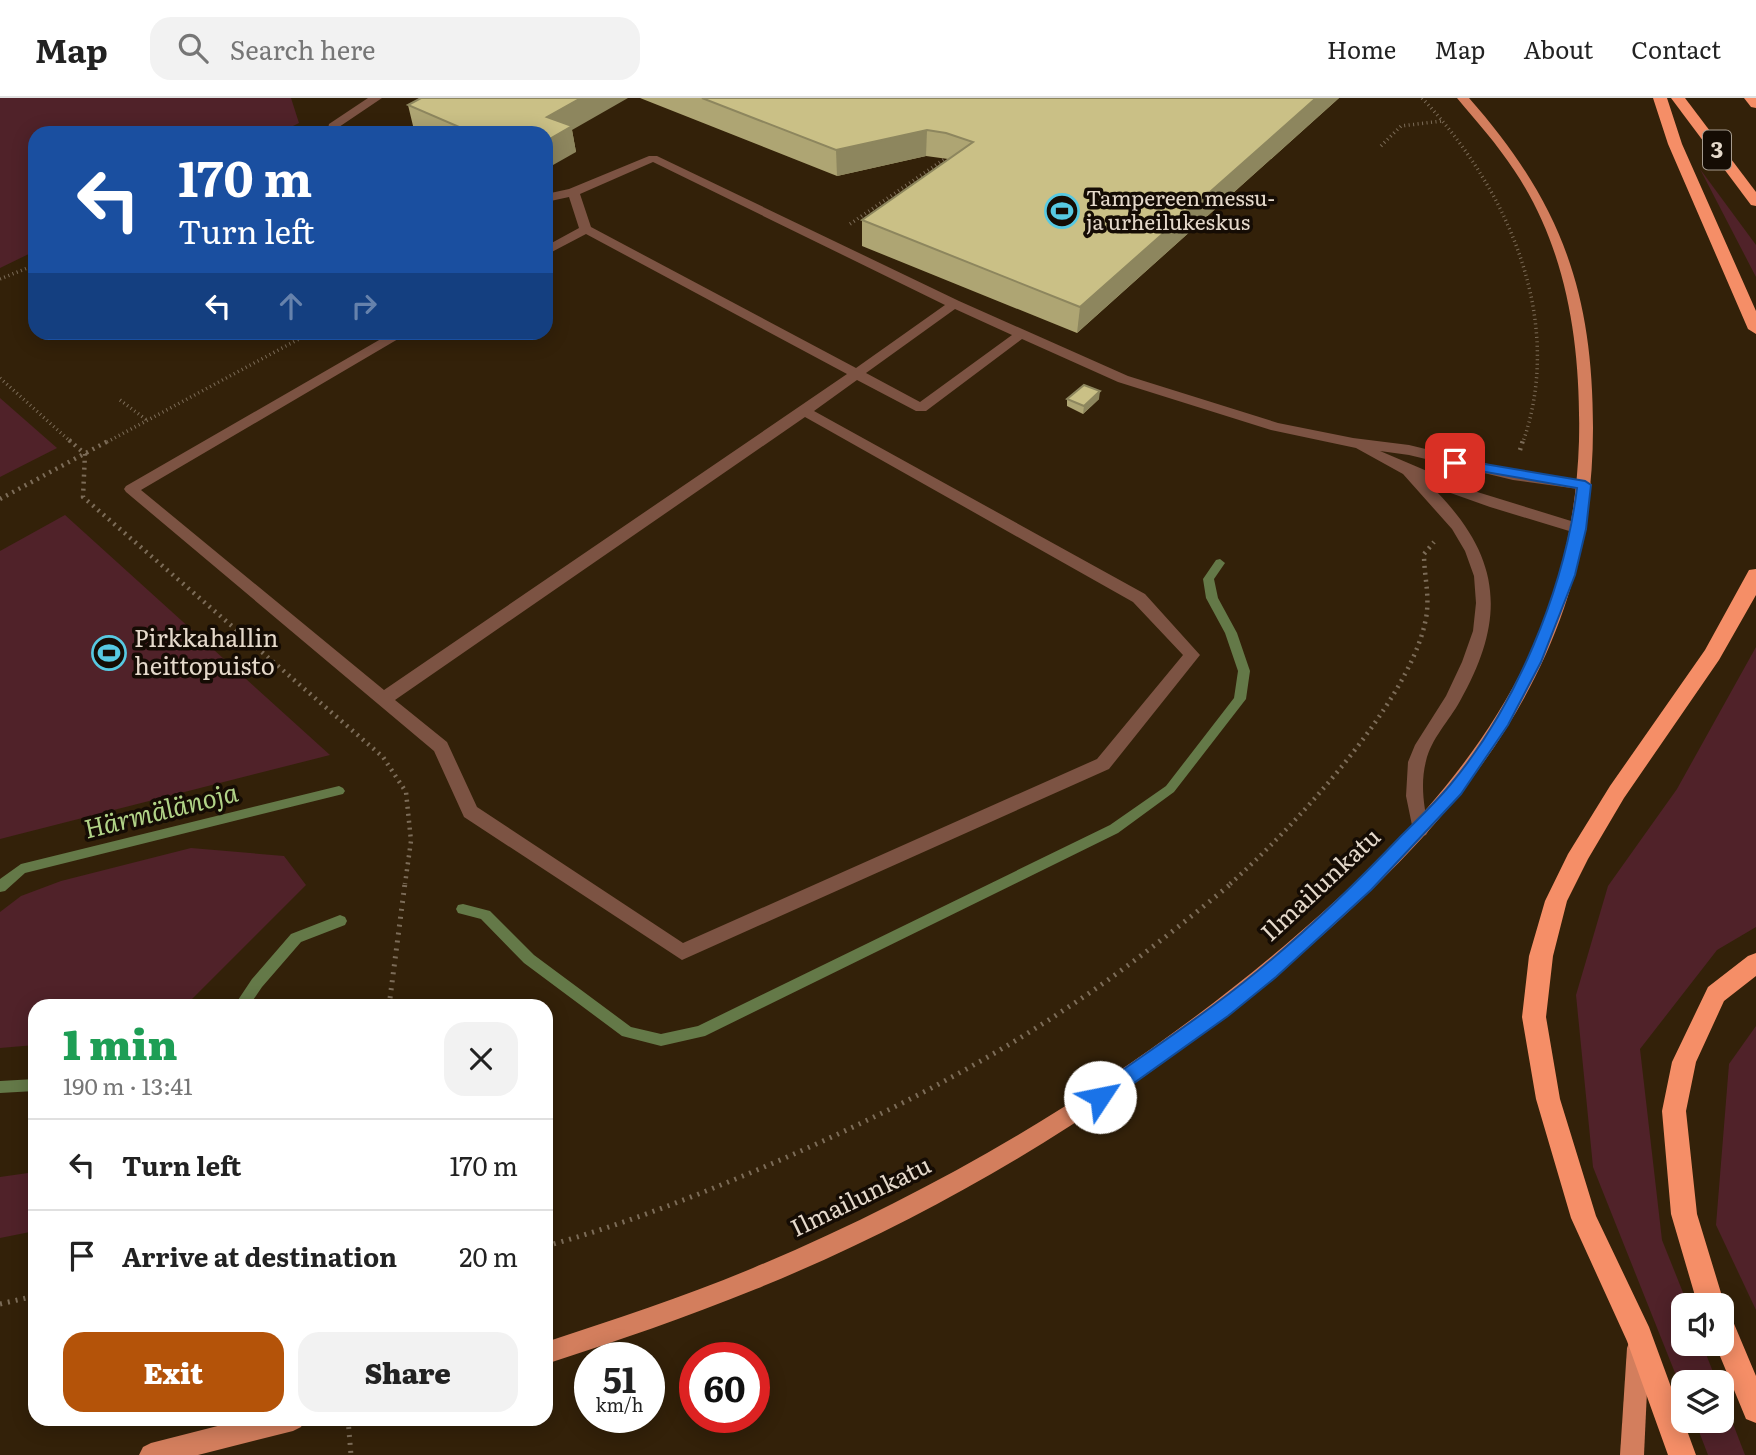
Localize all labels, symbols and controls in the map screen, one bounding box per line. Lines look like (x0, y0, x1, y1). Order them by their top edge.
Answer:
search box (150, 17, 640, 80)
text: Map (35, 24, 108, 73)
icon: search (174, 29, 212, 67)
text: Search here (230, 29, 376, 68)
text: Home (1327, 31, 1396, 66)
text: Map (1434, 31, 1485, 66)
text: About (1523, 31, 1593, 66)
text: Contact (1631, 31, 1721, 66)
road number: 3 (1703, 130, 1731, 170)
text: 170 m (178, 139, 312, 212)
icon: left (63, 154, 154, 245)
place label: Tampereen messu- ja urheilukeskus (1086, 181, 1275, 236)
sports icon: Tampereen messu- ja urheilukeskus (1043, 192, 1081, 230)
text: Turn left (178, 206, 315, 254)
icon: left (199, 287, 237, 325)
icon: ahead (272, 287, 310, 325)
icon: right (345, 287, 383, 325)
pin (1425, 433, 1485, 493)
icon: arrive (1436, 444, 1474, 482)
place label: Pirkkahallin heittopuisto (134, 619, 278, 682)
sports icon: Pirkkahallin heittopuisto (90, 634, 128, 672)
water label: Härmälänoja (79, 771, 242, 847)
street label: Ilmailunkatu (1252, 818, 1387, 948)
text: 1 min (63, 1011, 178, 1073)
button: close (444, 1022, 518, 1096)
position arrow (1063, 1060, 1137, 1134)
text: 190 m · 13:41 (63, 1068, 193, 1102)
text: Turn left (122, 1145, 241, 1184)
text: 170 m (450, 1145, 518, 1184)
icon: left (63, 1146, 101, 1184)
street label: Ilmailunkatu (784, 1146, 936, 1244)
text: Arrive at destination (122, 1236, 397, 1275)
text: 20 m (459, 1236, 518, 1275)
icon: arrive (63, 1237, 101, 1275)
map controls (1671, 1293, 1734, 1433)
button: sound (1671, 1293, 1734, 1356)
button: Exit (63, 1332, 284, 1412)
button: Share (298, 1332, 518, 1412)
speed limit sign: 60 (679, 1342, 770, 1433)
text: 51 (603, 1352, 636, 1404)
button: layers (1671, 1370, 1734, 1433)
text: km/h (596, 1391, 643, 1418)

